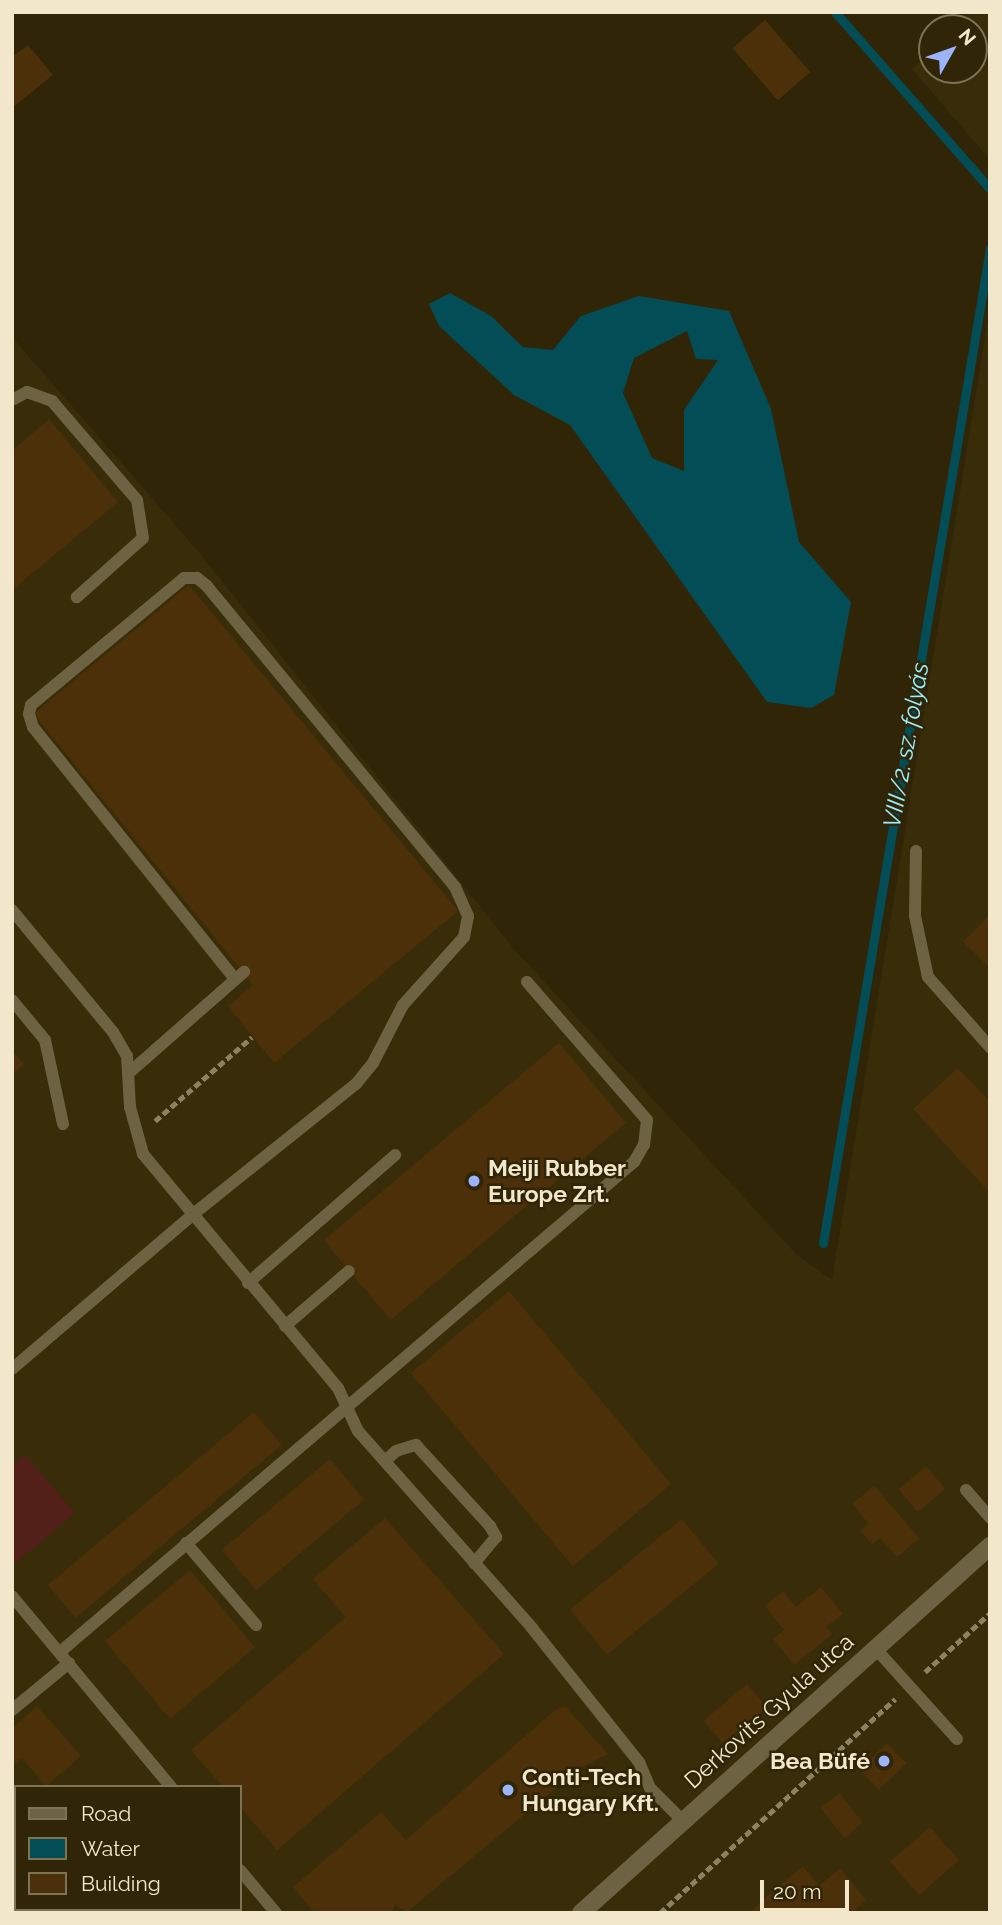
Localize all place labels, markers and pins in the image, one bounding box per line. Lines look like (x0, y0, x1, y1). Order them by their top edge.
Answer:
place label: Meiji Rubber Europe Zrt. (488, 1154, 626, 1208)
marker: Meiji Rubber Europe Zrt. (466, 1173, 482, 1189)
place label: Bea Büfé (770, 1747, 870, 1775)
marker: Bea Büfé (876, 1753, 892, 1769)
place label: Conti-Tech Hungary Kft. (522, 1763, 660, 1817)
marker: Conti-Tech Hungary Kft. (500, 1782, 516, 1798)

